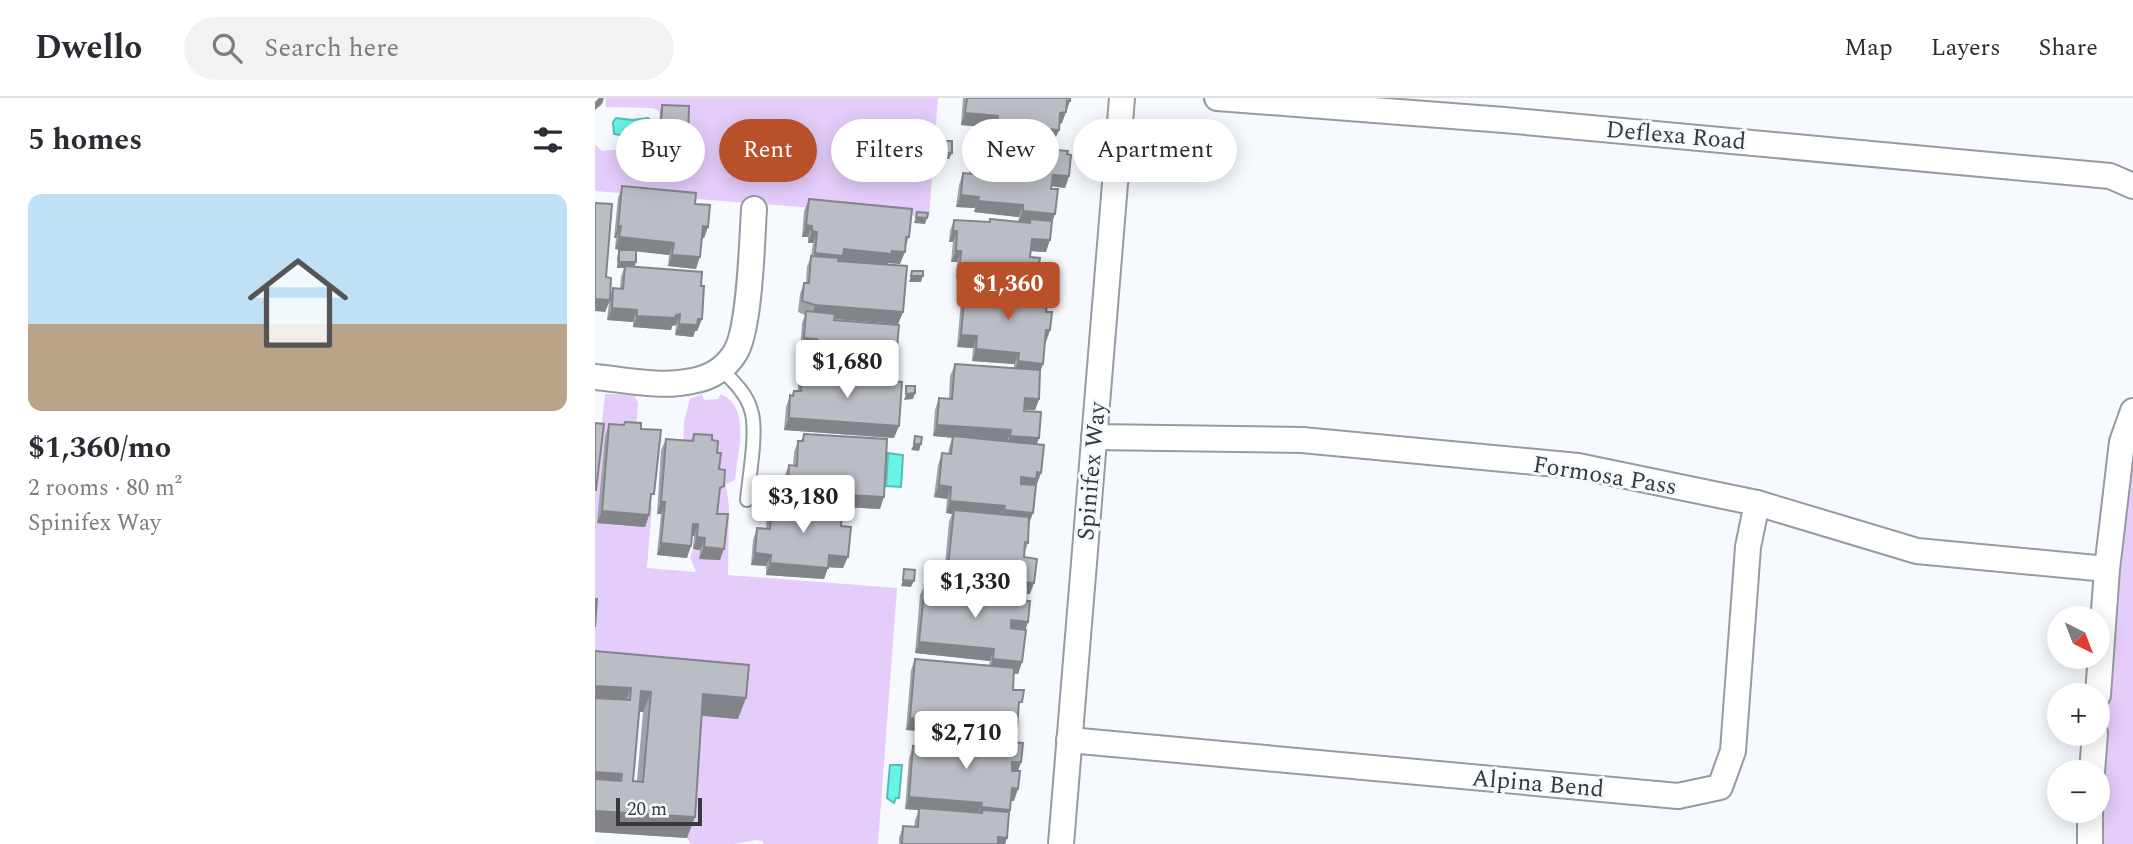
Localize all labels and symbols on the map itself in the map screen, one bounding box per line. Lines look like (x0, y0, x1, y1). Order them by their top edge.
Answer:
street label: Deflexa Road (1604, 112, 1748, 160)
pin: $1,360 (951, 262, 1065, 322)
pin: $1,680 (790, 341, 904, 400)
street label: Spinifex Way (1068, 399, 1116, 542)
street label: Formosa Pass (1530, 447, 1679, 505)
pin: $3,180 (746, 476, 860, 535)
pin: $1,330 (918, 560, 1032, 620)
north arrow (2047, 606, 2111, 668)
pin: $2,710 (909, 712, 1023, 771)
street label: Alpina Bend (1470, 760, 1606, 808)
scale bar (616, 795, 702, 827)

